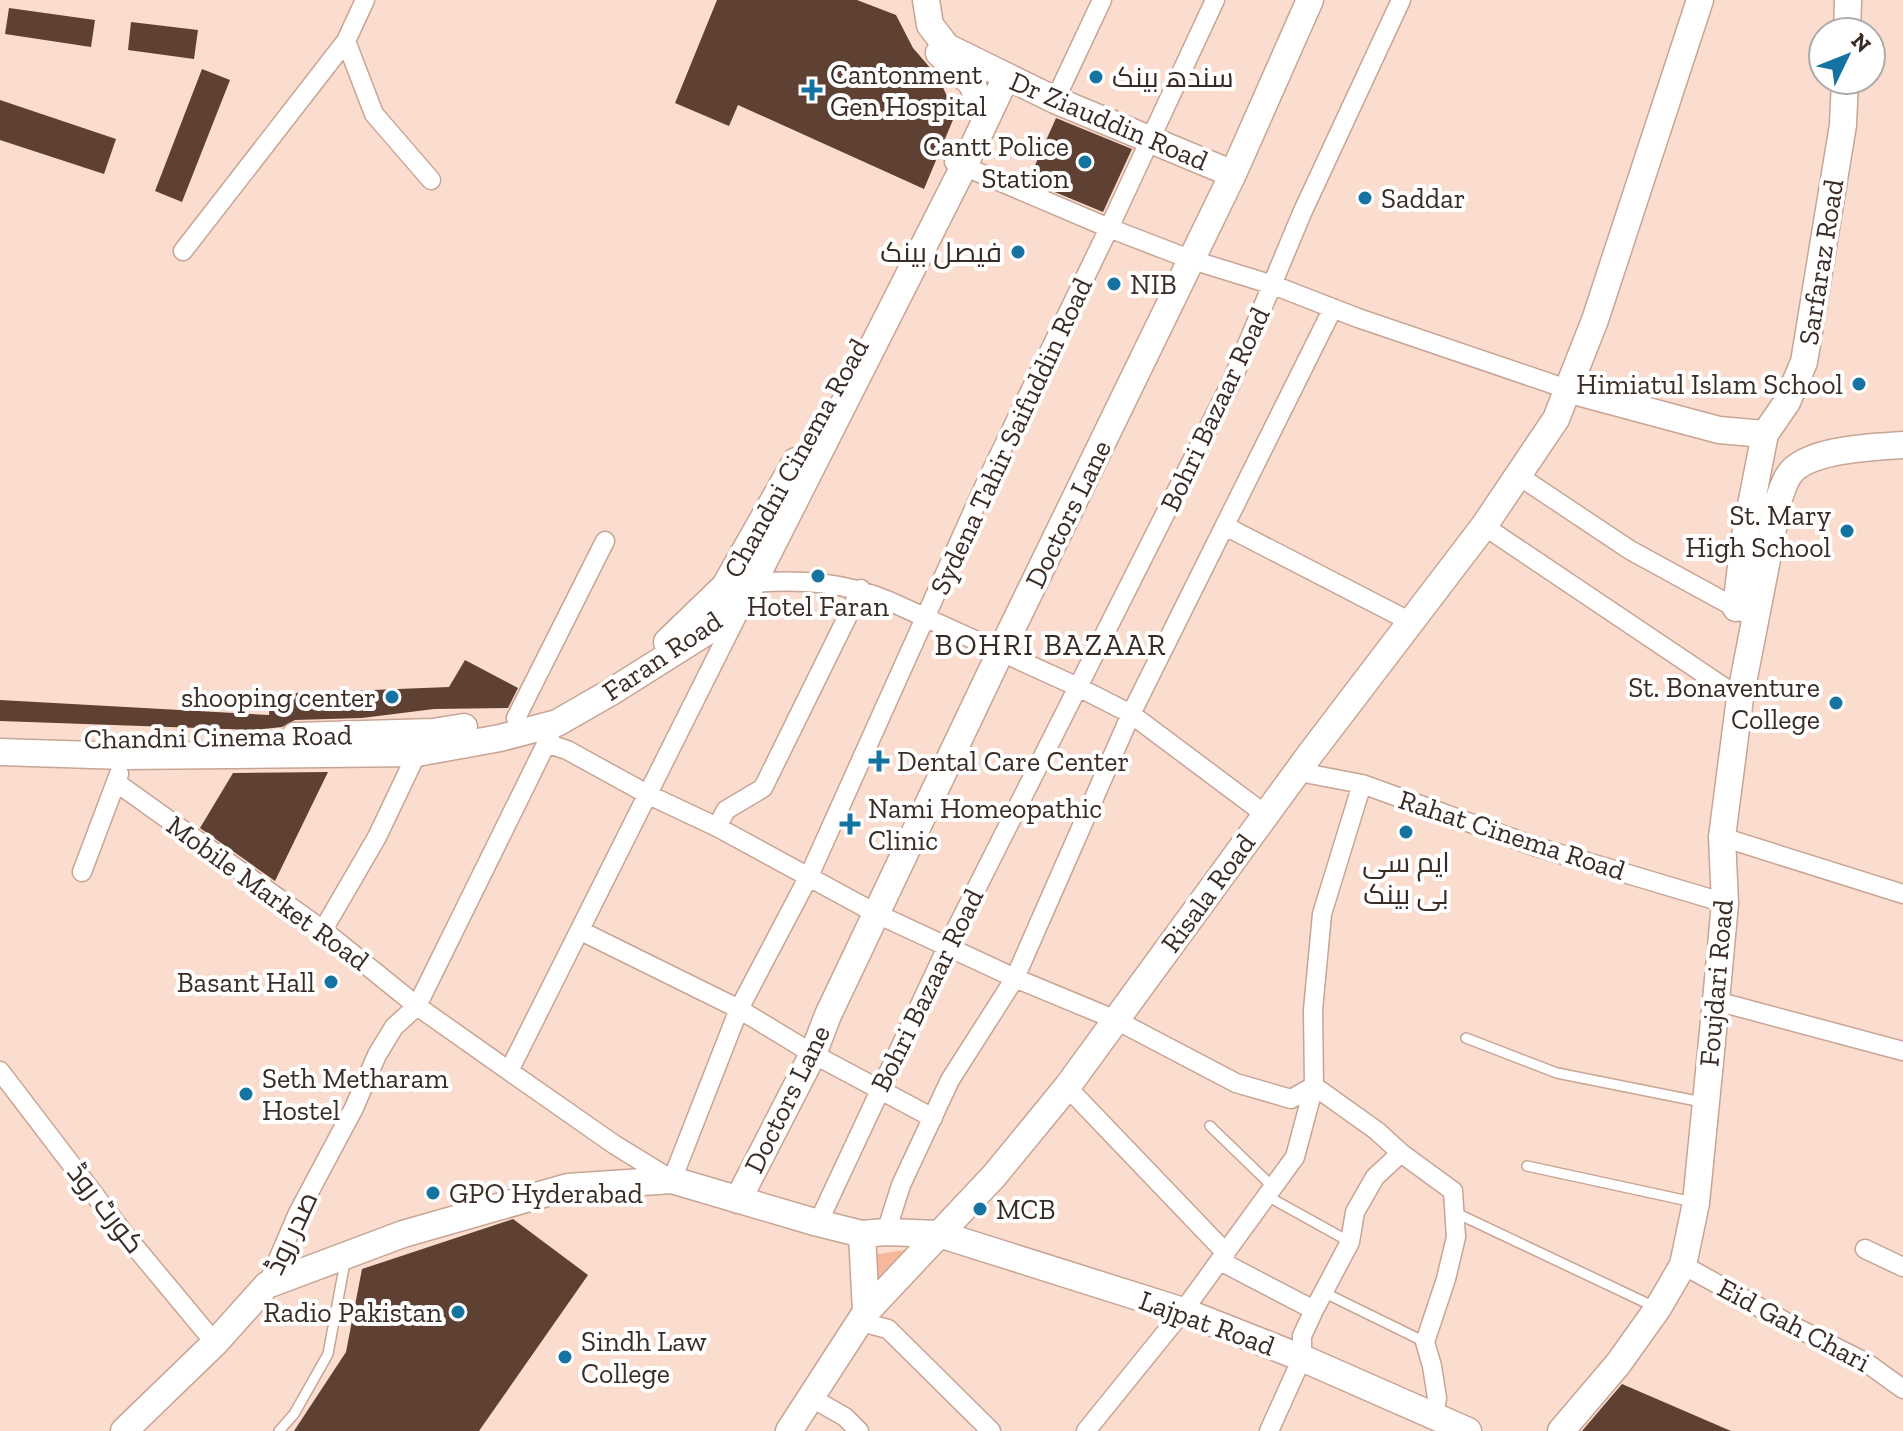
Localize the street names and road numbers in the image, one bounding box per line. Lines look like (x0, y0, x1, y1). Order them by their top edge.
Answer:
street label: Dr Ziauddin Road (1005, 64, 1213, 178)
street label: Sarfaraz Road (1792, 177, 1850, 347)
street label: Sydena Tahir Saifuddin Road (923, 272, 1099, 600)
street label: Bohri Bazaar Road (1153, 302, 1277, 516)
street label: Chandni Cinema Road (717, 333, 875, 583)
street label: Doctors Lane (1018, 435, 1118, 593)
street label: Faran Road (596, 604, 728, 708)
street label: Chandni Cinema Road (84, 718, 352, 756)
street label: Rahat Cinema Road (1395, 783, 1629, 887)
street label: Mobile Market Road (160, 809, 376, 977)
street label: Risala Road (1154, 827, 1262, 959)
street label: Bohri Bazaar Road (864, 883, 990, 1097)
street label: Foujdari Road (1692, 898, 1740, 1068)
street label: Doctors Lane (737, 1020, 837, 1178)
street label: کورٹ روڈ (60, 1156, 152, 1260)
street label: صدر روڈ (257, 1186, 325, 1280)
street label: Eid Gah Chari (1712, 1271, 1876, 1379)
street label: Lajpat Road (1135, 1283, 1279, 1363)

